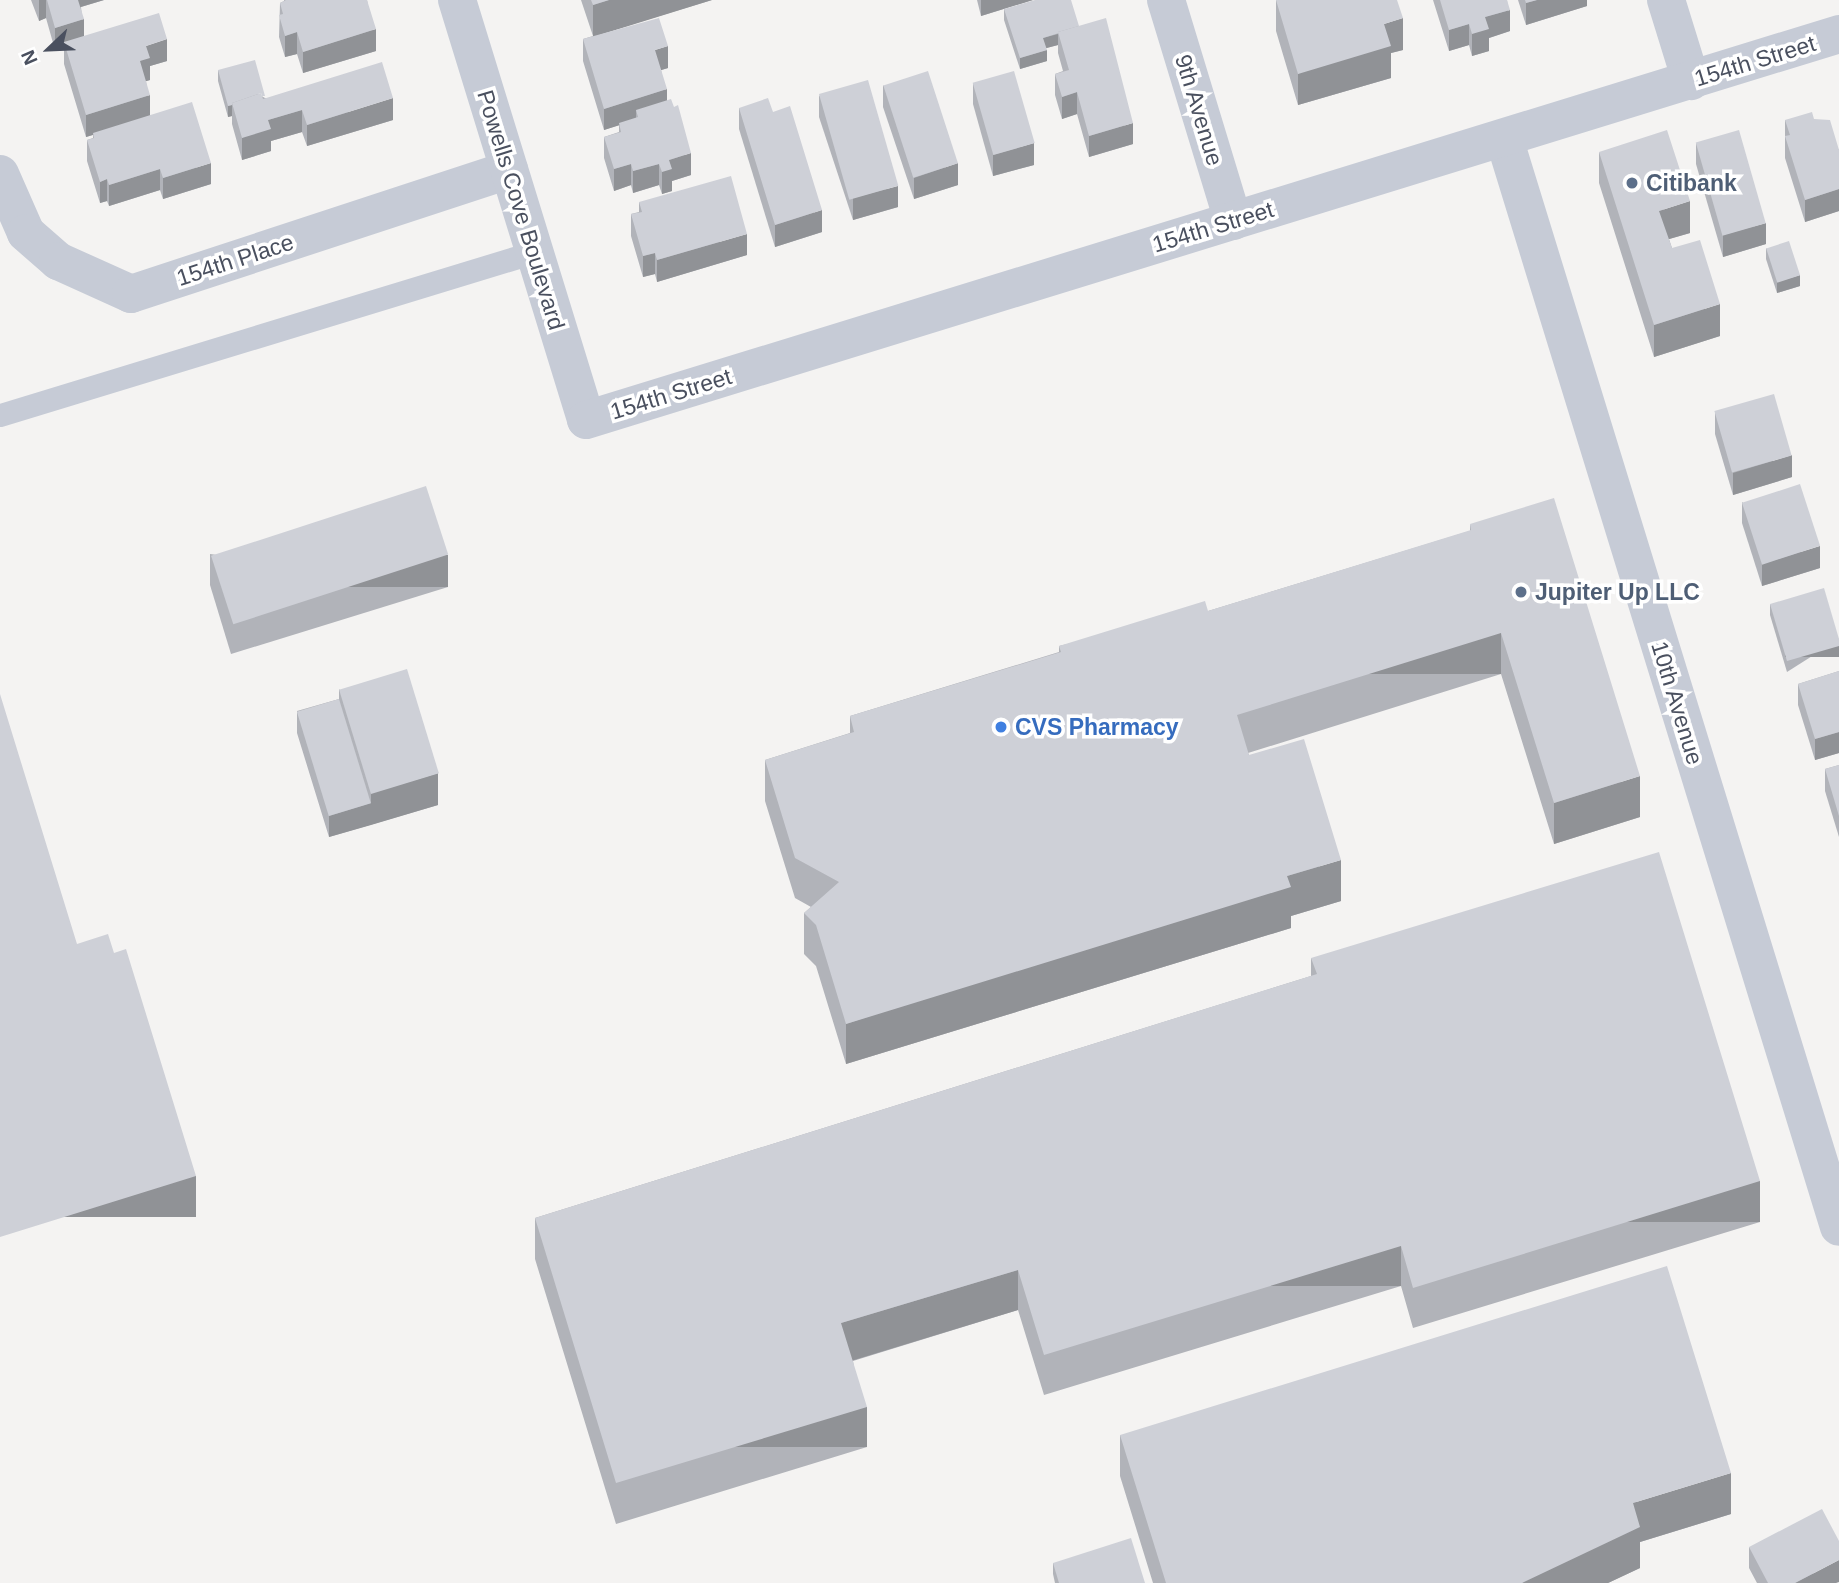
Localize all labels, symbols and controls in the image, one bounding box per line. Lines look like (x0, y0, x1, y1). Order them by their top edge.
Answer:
north arrow (14, 14, 84, 84)
street label: 154th Street (1691, 29, 1819, 93)
text: N (17, 47, 42, 68)
street label: 9th Avenue (1169, 51, 1229, 169)
street label: Powells Cove Boulevard (471, 87, 571, 333)
place label: Citibank (1646, 169, 1737, 197)
marker: Citibank (1624, 175, 1640, 191)
street label: 154th Street (1149, 195, 1277, 259)
street label: 154th Place (173, 228, 297, 292)
street label: 154th Street (607, 362, 735, 426)
place label: Jupiter Up LLC (1535, 578, 1700, 606)
marker: Jupiter Up LLC (1513, 584, 1529, 600)
street label: 10th Avenue (1645, 637, 1709, 769)
place label: CVS Pharmacy (1015, 713, 1179, 741)
marker: CVS Pharmacy (993, 719, 1009, 735)

